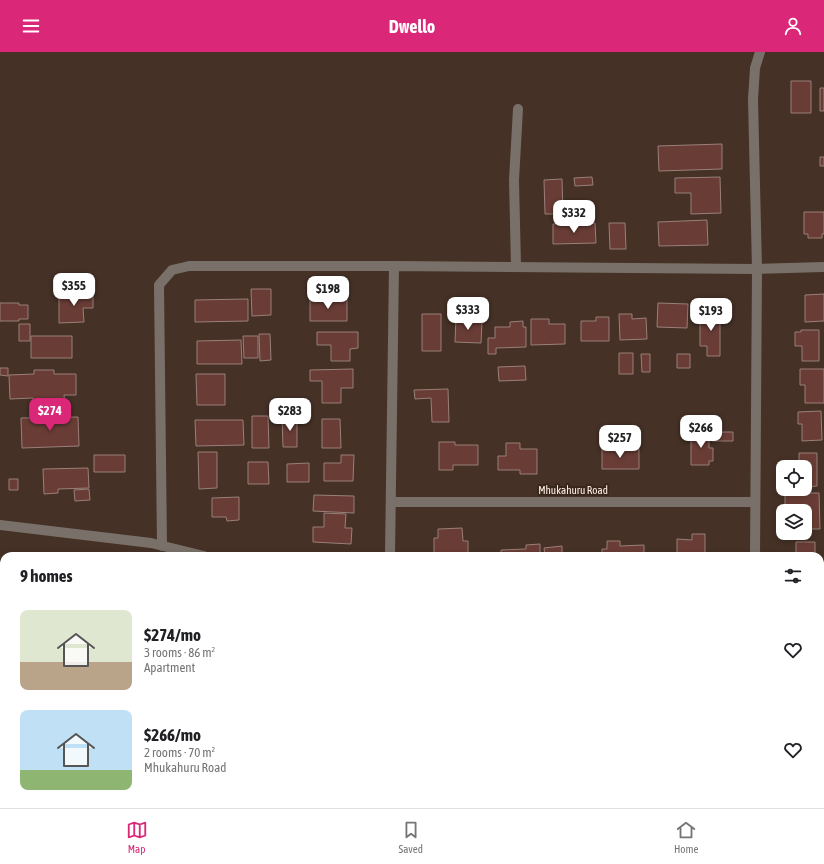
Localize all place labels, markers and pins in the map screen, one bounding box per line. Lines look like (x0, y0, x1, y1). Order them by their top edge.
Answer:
pin: $332 (550, 200, 598, 234)
pin: $355 (50, 273, 98, 307)
pin: $198 (304, 276, 352, 310)
pin: $333 (444, 297, 492, 331)
pin: $193 (687, 298, 735, 332)
pin: $274 (26, 398, 74, 432)
pin: $283 (266, 398, 314, 432)
pin: $266 (677, 415, 725, 449)
pin: $257 (596, 425, 644, 459)

